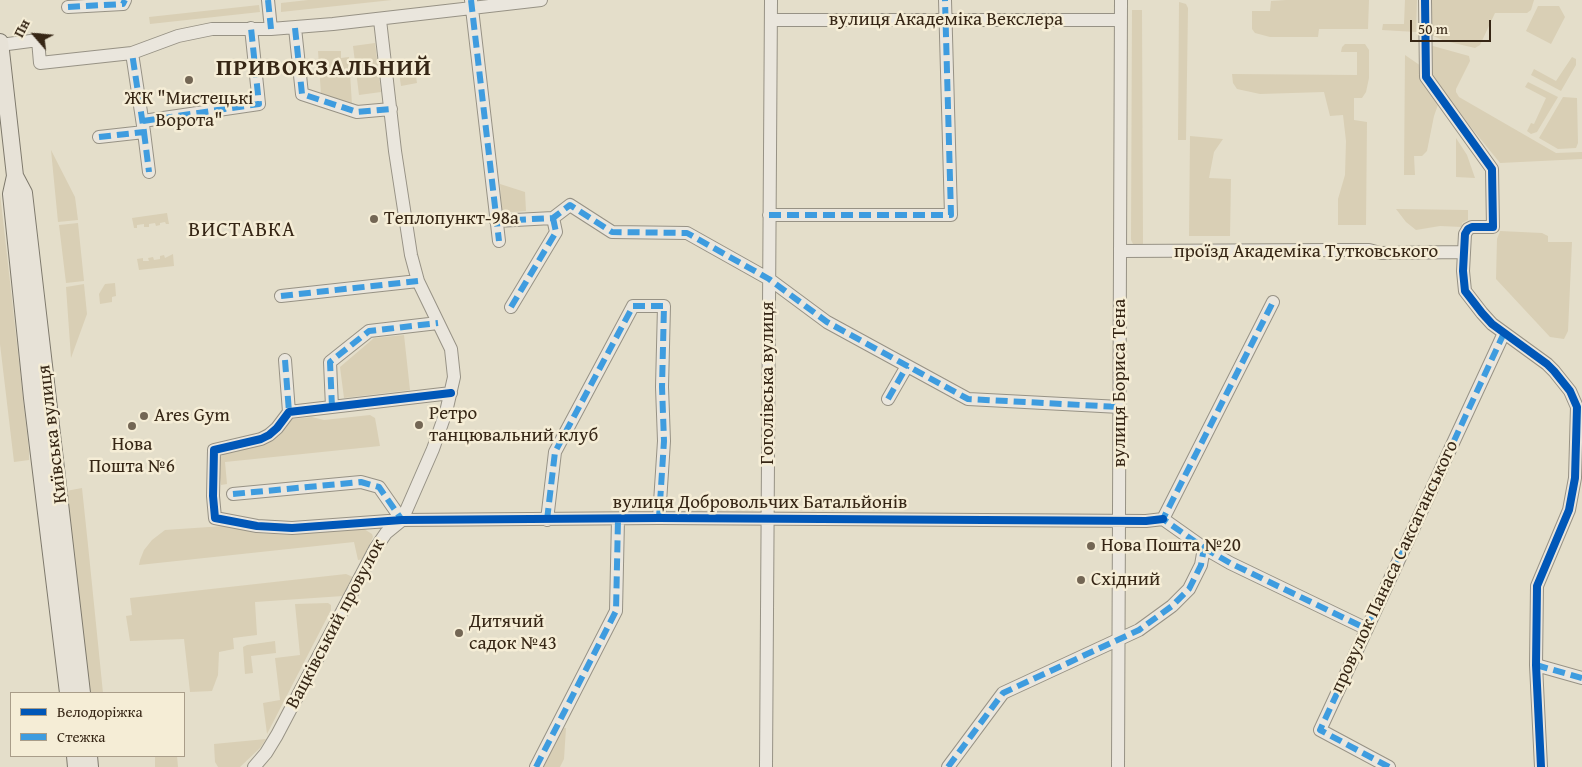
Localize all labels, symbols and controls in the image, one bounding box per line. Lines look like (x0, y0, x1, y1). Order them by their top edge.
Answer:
street label: вулиця Академіка Векслера (829, 9, 1063, 31)
north arrow (10, 10, 60, 60)
scale bar (1412, 10, 1493, 42)
text: Пн (9, 16, 35, 41)
text: 50 m (1418, 18, 1448, 39)
district label: ПРИВОКЗАЛЬНИЙ (214, 55, 434, 83)
marker: ЖК "Мистецькі Ворота" (183, 74, 195, 86)
place label: ЖК "Мистецькі Ворота" (125, 88, 253, 132)
place label: Теплопункт-98а (384, 208, 519, 230)
marker: Теплопункт-98а (368, 213, 380, 225)
district label: ВИСТАВКА (187, 218, 297, 244)
street label: проїзд Академіка Тутковського (1174, 241, 1438, 263)
street label: вулиця Бориса Тена (1109, 299, 1131, 467)
street label: Гоголівська вулиця (757, 301, 779, 465)
street label: Київська вулиця (33, 363, 73, 505)
place label: Ретро танцювальний клуб (429, 403, 598, 447)
place label: Ares Gym (154, 405, 230, 427)
marker: Ares Gym (138, 410, 150, 422)
marker: Ретро танцювальний клуб (413, 419, 425, 431)
marker: Нова Пошта №6 (126, 420, 138, 432)
place label: Нова Пошта №6 (89, 434, 175, 478)
street label: провулок Панаса Саксаганського (1326, 437, 1464, 697)
street label: вулиця Добровольчих Батальйонів (613, 492, 907, 514)
street label: Вацківський провулок (282, 535, 390, 713)
place label: Нова Пошта №20 (1101, 535, 1241, 557)
marker: Нова Пошта №20 (1085, 540, 1097, 552)
place label: Східний (1091, 569, 1160, 591)
marker: Східний (1075, 574, 1087, 586)
place label: Дитячий садок №43 (469, 611, 557, 655)
marker: Дитячий садок №43 (453, 627, 465, 639)
legend (10, 692, 185, 757)
text: Велодоріжка (57, 701, 143, 722)
text: Стежка (57, 726, 105, 747)

